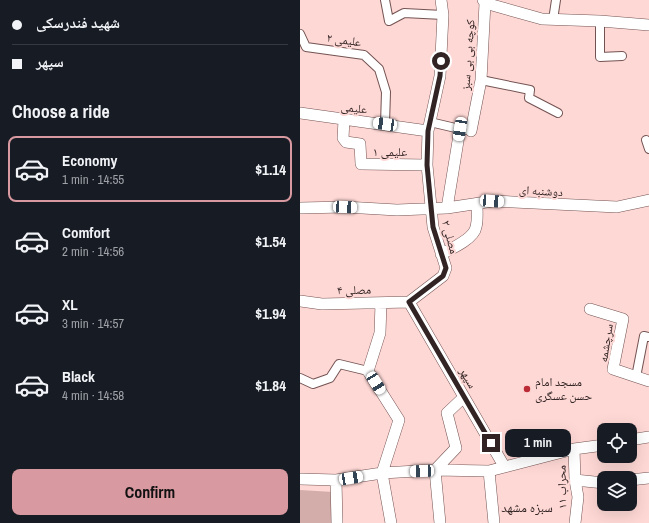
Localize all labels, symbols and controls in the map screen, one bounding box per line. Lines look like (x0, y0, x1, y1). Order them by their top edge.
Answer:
text: شهید فندرسکی (36, 12, 120, 33)
street label: کوچه بی بی سبز (457, 19, 478, 92)
street label: ۲ علیمی (326, 30, 362, 50)
text: سپهر (36, 51, 64, 72)
route start (432, 52, 450, 70)
text: Choose a ride (12, 99, 110, 124)
street label: علیمی (340, 99, 368, 117)
car (372, 116, 398, 132)
car (452, 116, 468, 142)
street label: ۱ علیمی (373, 144, 407, 160)
text: Economy (62, 150, 117, 171)
icon: car (14, 151, 50, 187)
text: $1.14 (255, 159, 286, 180)
text: 1 min · 14:55 (62, 171, 124, 188)
street label: دوشنبه ای (519, 182, 563, 200)
car (480, 194, 504, 208)
car (333, 200, 357, 214)
street label: ۲ مصلی (438, 218, 462, 256)
text: Comfort (62, 222, 110, 243)
icon: car (14, 223, 50, 259)
text: $1.54 (255, 231, 286, 252)
text: 2 min · 14:56 (62, 243, 124, 260)
street label: ۴ مصلی (337, 282, 371, 298)
text: XL (62, 294, 78, 315)
icon: car (14, 295, 50, 331)
text: $1.94 (255, 303, 286, 324)
text: 3 min · 14:57 (62, 315, 124, 332)
street label: سرچشمه (595, 323, 617, 363)
street label: سپهر (455, 364, 480, 391)
text: Black (62, 366, 95, 387)
icon: car (14, 367, 50, 403)
car (365, 370, 387, 396)
place label: مسجد امام حسن عسگری (535, 374, 593, 404)
text: $1.84 (255, 375, 286, 396)
marker: مسجد امام حسن عسگری (522, 384, 532, 394)
text: 4 min · 14:58 (62, 387, 124, 404)
map controls (597, 423, 637, 511)
button: locate (597, 423, 637, 463)
callout: 1 min (505, 429, 571, 457)
route end (482, 434, 500, 452)
text: 1 min (524, 434, 552, 451)
car (410, 465, 434, 477)
street label: ۱۱ محراب (554, 465, 570, 509)
button: Confirm (12, 469, 288, 515)
car (338, 470, 364, 486)
button: layers (597, 471, 637, 511)
district label: سبزه مشهد (501, 499, 553, 516)

